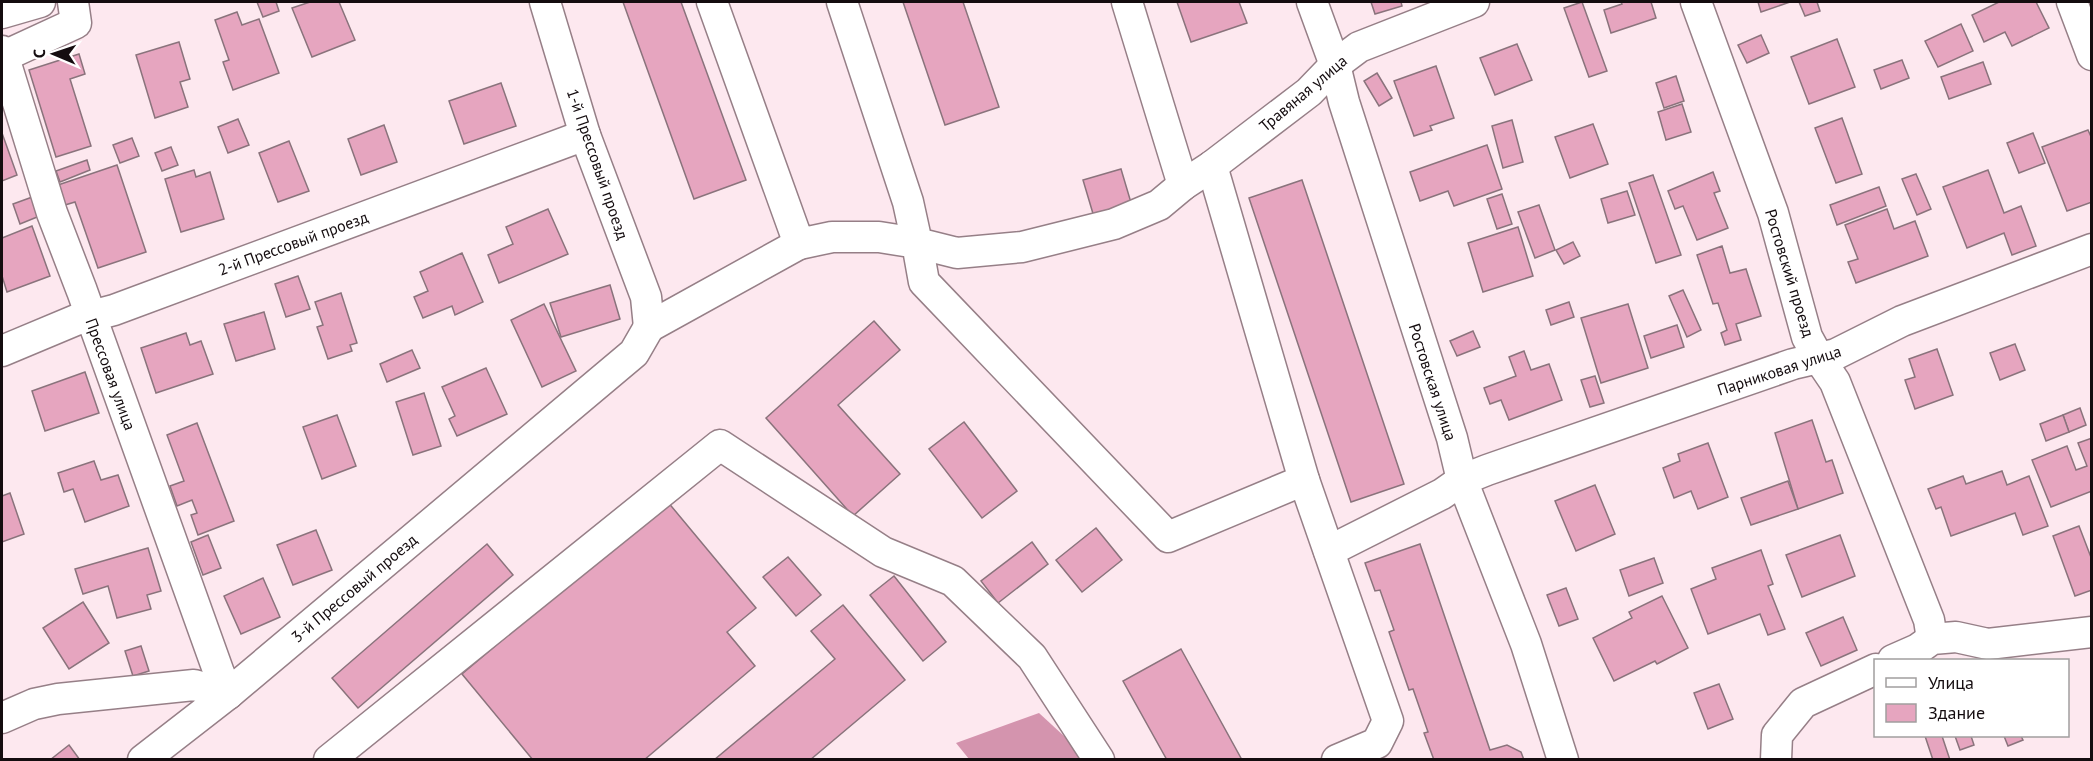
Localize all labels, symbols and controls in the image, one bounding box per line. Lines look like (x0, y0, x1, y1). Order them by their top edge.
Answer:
north arrow (24, 24, 84, 84)
text: С (29, 49, 49, 58)
street label: Травяная улица (1255, 50, 1351, 136)
street label: 1-й Прессовый проезд (563, 86, 633, 242)
street label: 2-й Прессовый проезд (215, 206, 371, 279)
street label: Ростовский проезд (1761, 207, 1819, 340)
street label: Прессовая улица (81, 315, 141, 433)
street label: Ростовская улица (1405, 321, 1461, 443)
street label: Парниковая улица (1715, 341, 1843, 399)
street label: 3-й Прессовый проезд (287, 529, 421, 646)
legend (1874, 659, 2069, 737)
text: Улица (1928, 671, 1974, 694)
text: Здание (1928, 701, 1985, 724)

